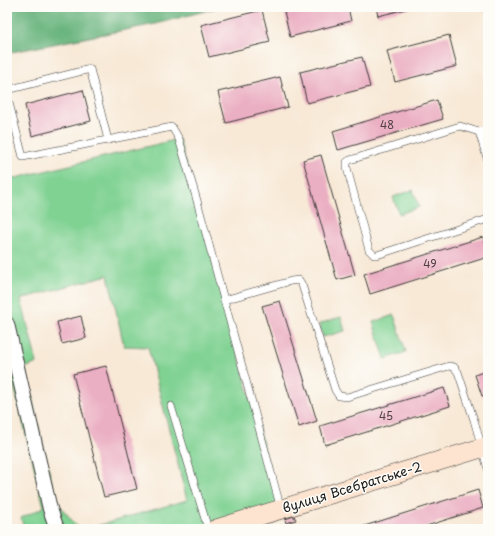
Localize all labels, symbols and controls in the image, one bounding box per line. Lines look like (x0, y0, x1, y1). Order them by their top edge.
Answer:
house number: 48 (380, 116, 394, 133)
house number: 49 (423, 255, 437, 272)
house number: 45 (379, 407, 393, 424)
street label: вулиця Всебратське-2 (280, 456, 424, 517)

